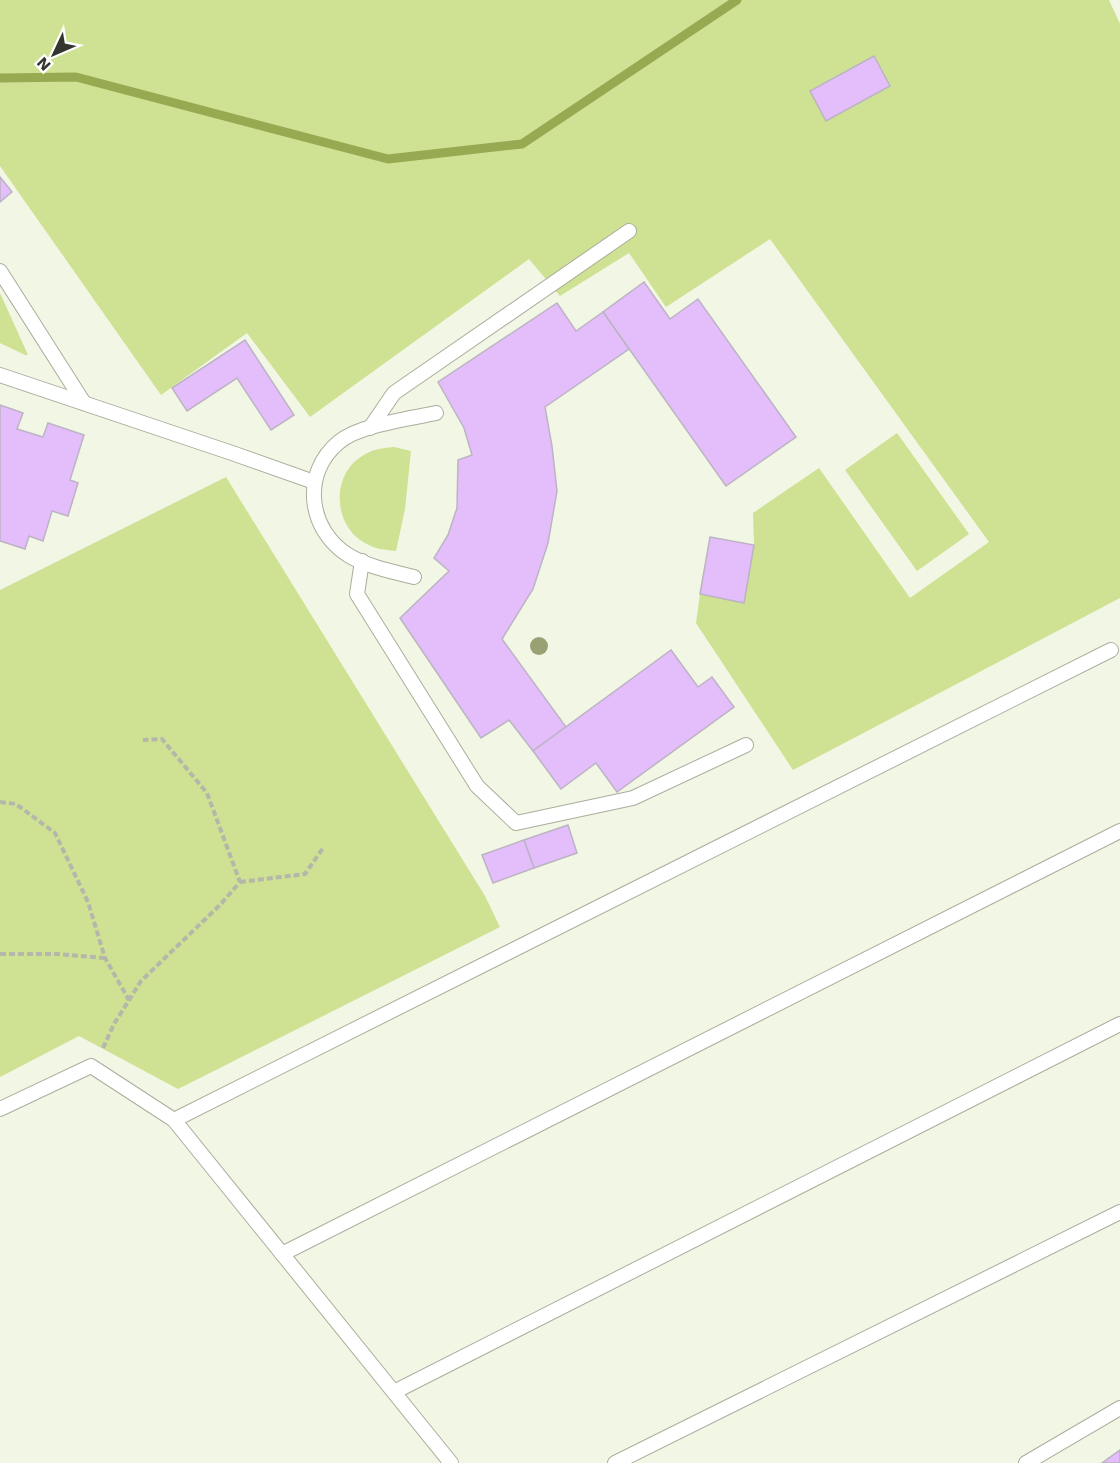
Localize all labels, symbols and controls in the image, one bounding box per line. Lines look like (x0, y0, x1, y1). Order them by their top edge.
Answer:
north arrow (24, 24, 84, 84)
text: N (33, 53, 55, 75)

